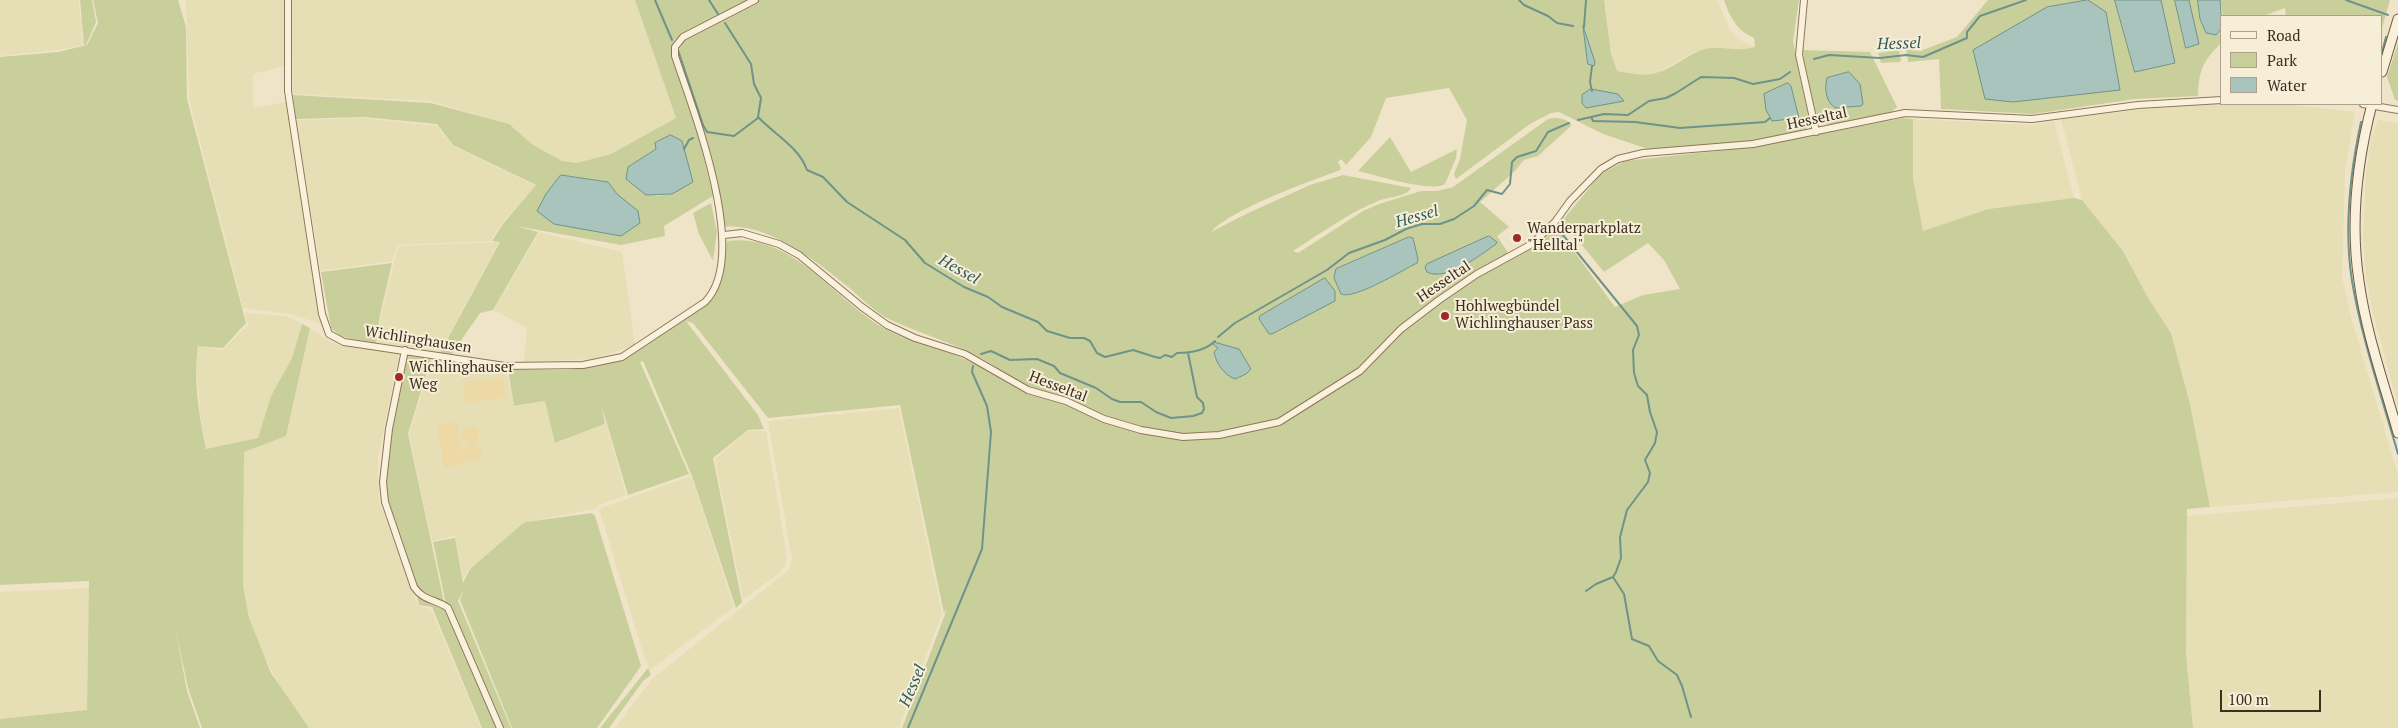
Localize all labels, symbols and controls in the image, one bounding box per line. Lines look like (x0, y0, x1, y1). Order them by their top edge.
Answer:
legend (2220, 15, 2383, 105)
text: Road (2267, 25, 2300, 45)
water label: Hessel (1877, 34, 1921, 54)
text: Park (2267, 50, 2297, 70)
text: Water (2267, 75, 2306, 95)
street label: Hesseltal (1785, 104, 1849, 134)
water label: Hessel (1393, 202, 1441, 232)
place label: Wanderparkplatz "Helltal" (1527, 220, 1641, 255)
marker: Wanderparkplatz "Helltal" (1511, 232, 1523, 244)
water label: Hessel (935, 251, 983, 289)
street label: Hesseltal (1414, 257, 1474, 307)
place label: Hohlwegbündel Wichlinghauser Pass (1455, 298, 1593, 333)
marker: Hohlwegbündel Wichlinghauser Pass (1439, 310, 1451, 322)
street label: Wichlinghausen (363, 323, 473, 357)
place label: Wichlinghauser Weg (409, 359, 514, 394)
street label: Hesseltal (1026, 368, 1090, 406)
marker: Wichlinghauser Weg (393, 371, 405, 383)
water label: Hessel (896, 662, 930, 710)
scale bar (2223, 680, 2324, 712)
text: 100 m (2228, 689, 2269, 709)

